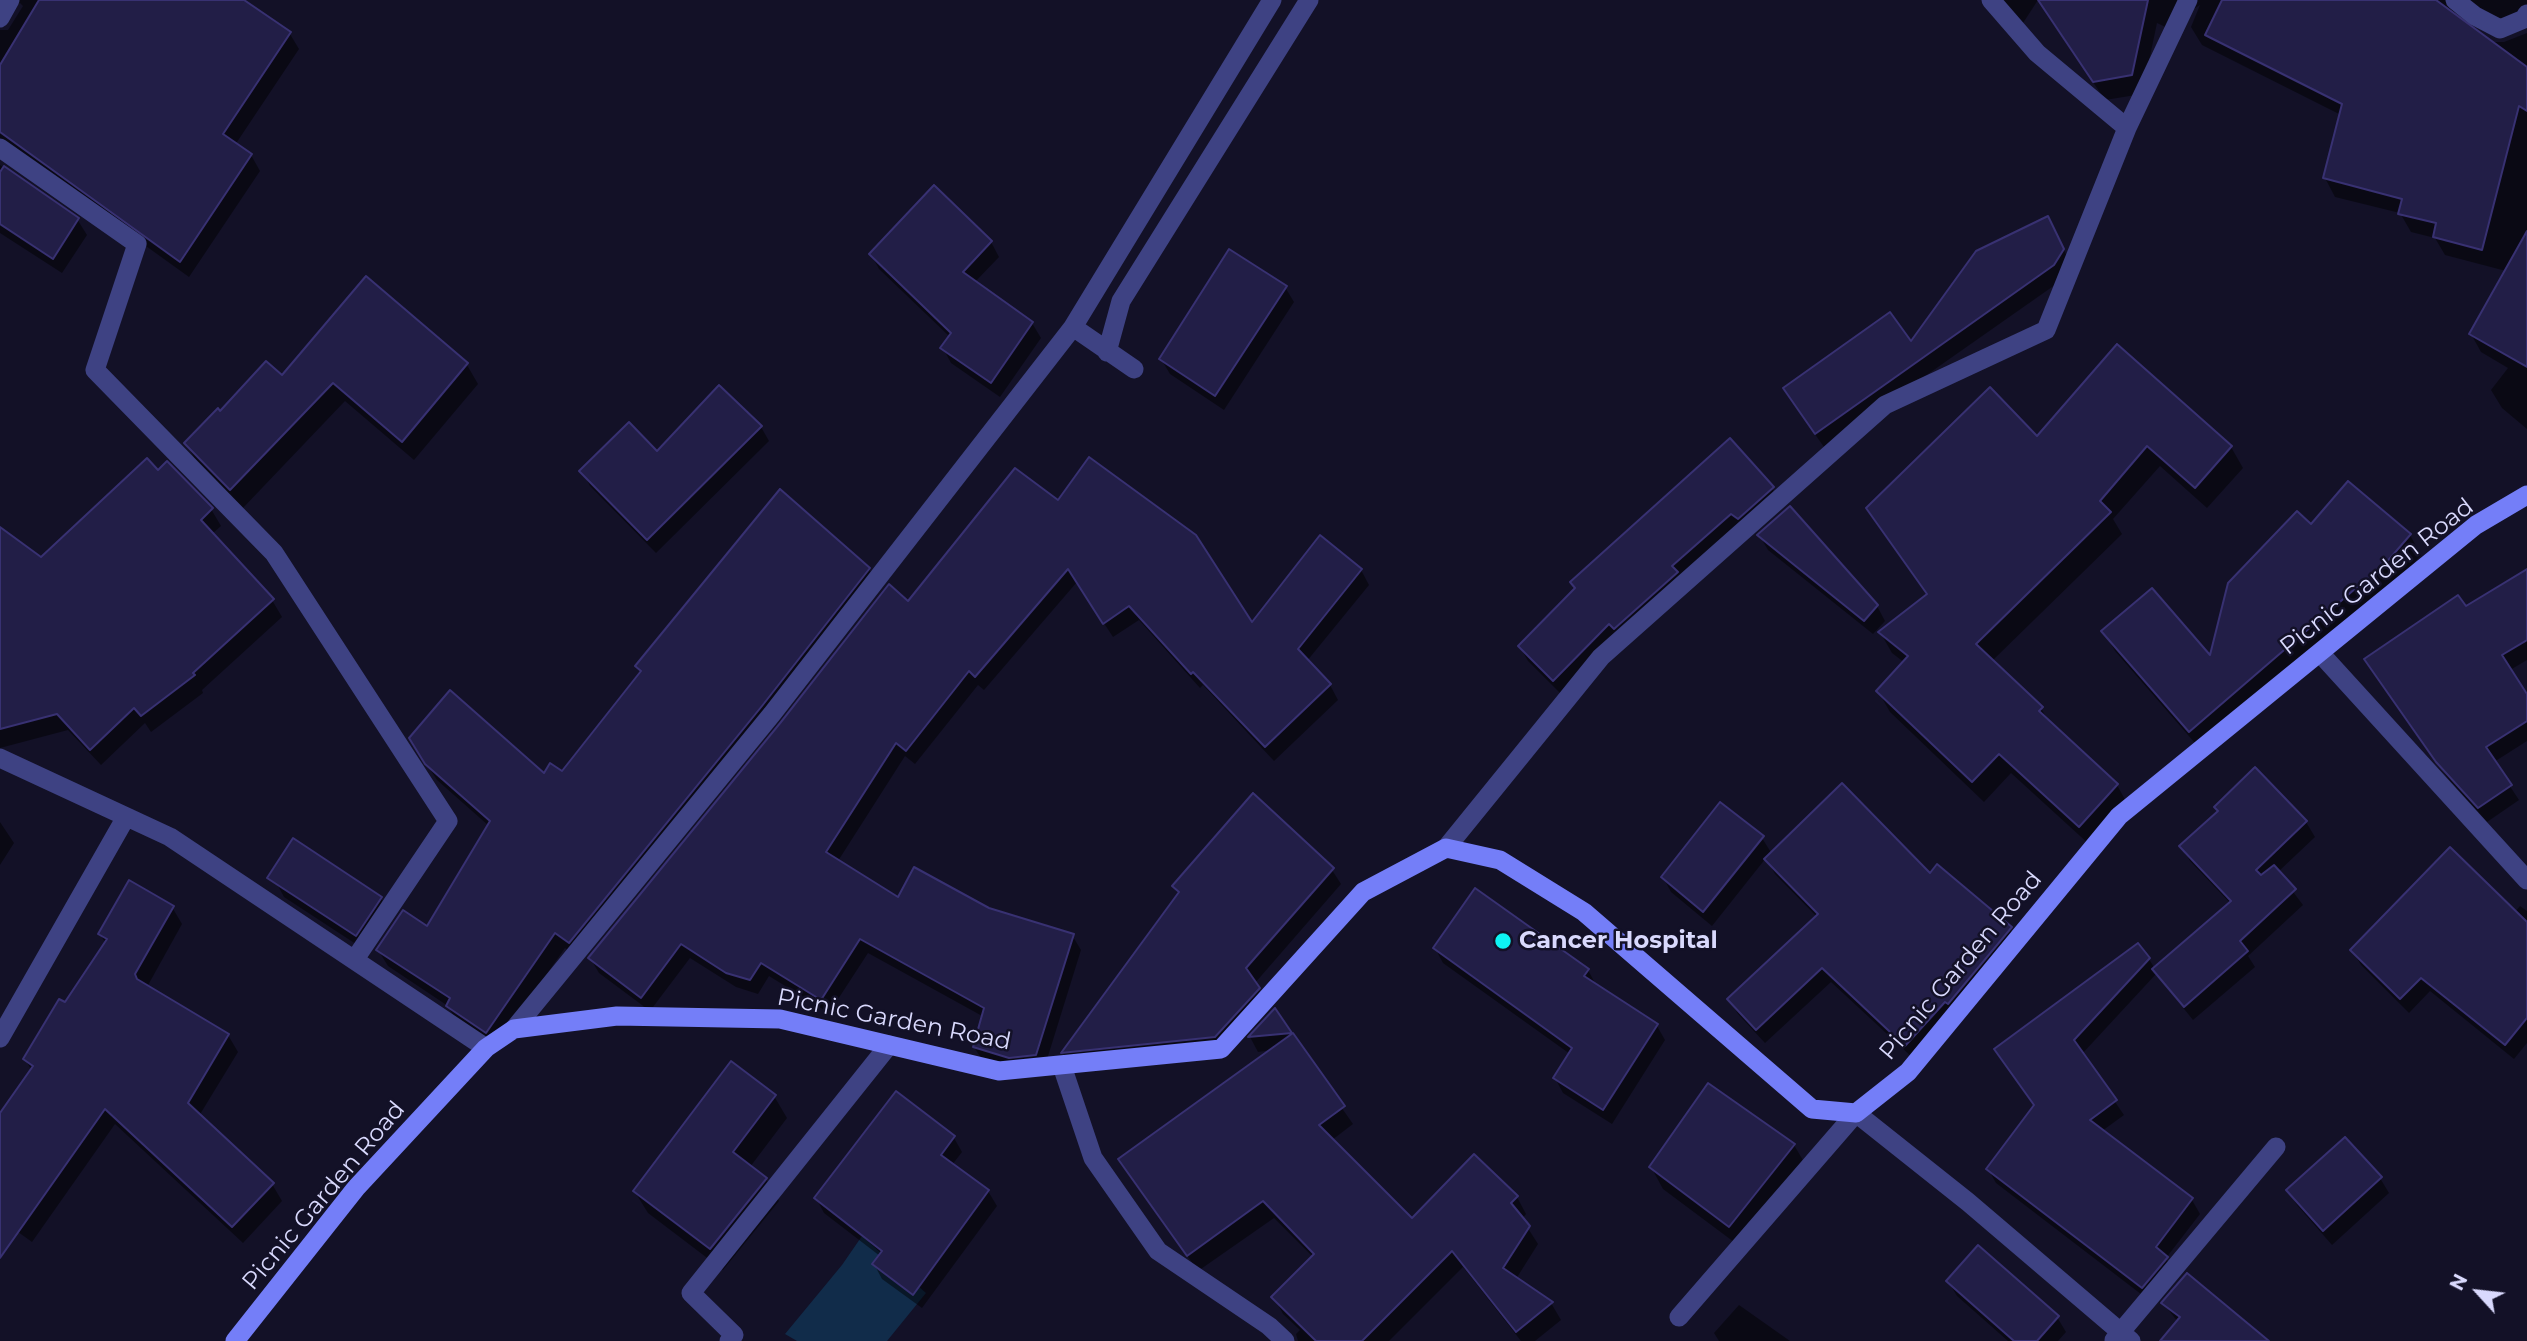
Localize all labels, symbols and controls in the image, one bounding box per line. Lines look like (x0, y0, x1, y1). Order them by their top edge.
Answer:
street label: Picnic Garden Road (2274, 492, 2480, 662)
street label: Picnic Garden Road (1874, 866, 2048, 1066)
place label: Cancer Hospital (1519, 927, 1718, 955)
marker: Cancer Hospital (1493, 931, 1513, 951)
street label: Picnic Garden Road (775, 983, 1013, 1057)
street label: Picnic Garden Road (237, 1096, 411, 1296)
north arrow (2443, 1257, 2513, 1327)
text: N (2445, 1270, 2473, 1294)

